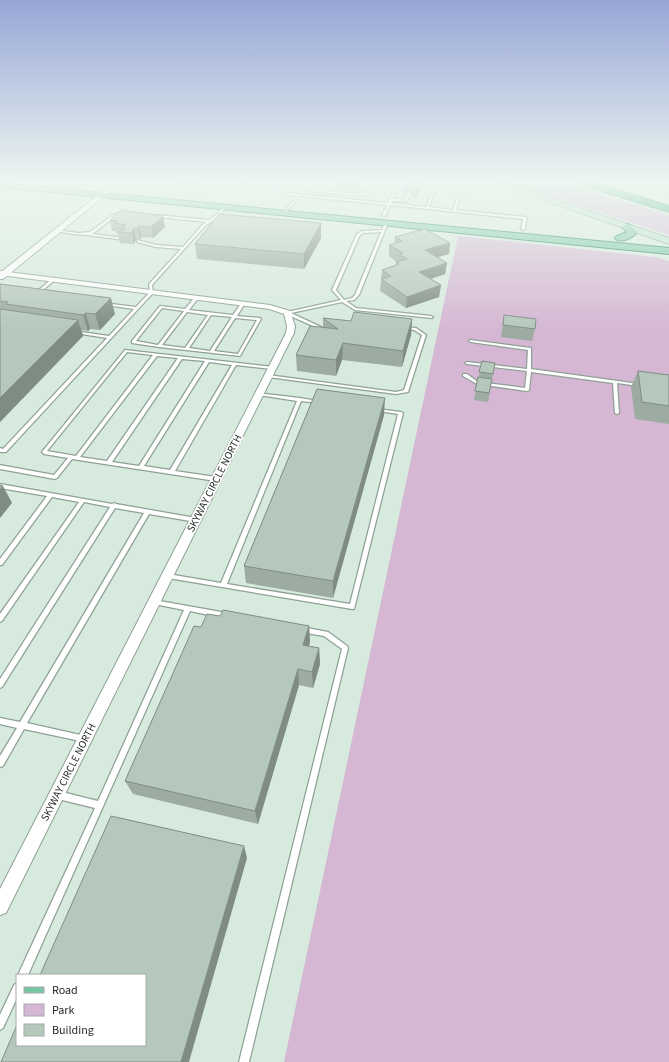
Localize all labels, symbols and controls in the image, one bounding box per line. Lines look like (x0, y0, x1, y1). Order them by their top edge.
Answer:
street label: SKYWAY CIRCLE NORTH (183, 432, 246, 535)
street label: SKYWAY CIRCLE NORTH (37, 721, 100, 824)
legend (16, 974, 146, 1046)
text: Road (52, 982, 78, 999)
text: Park (52, 1002, 74, 1019)
text: Building (52, 1022, 94, 1039)

